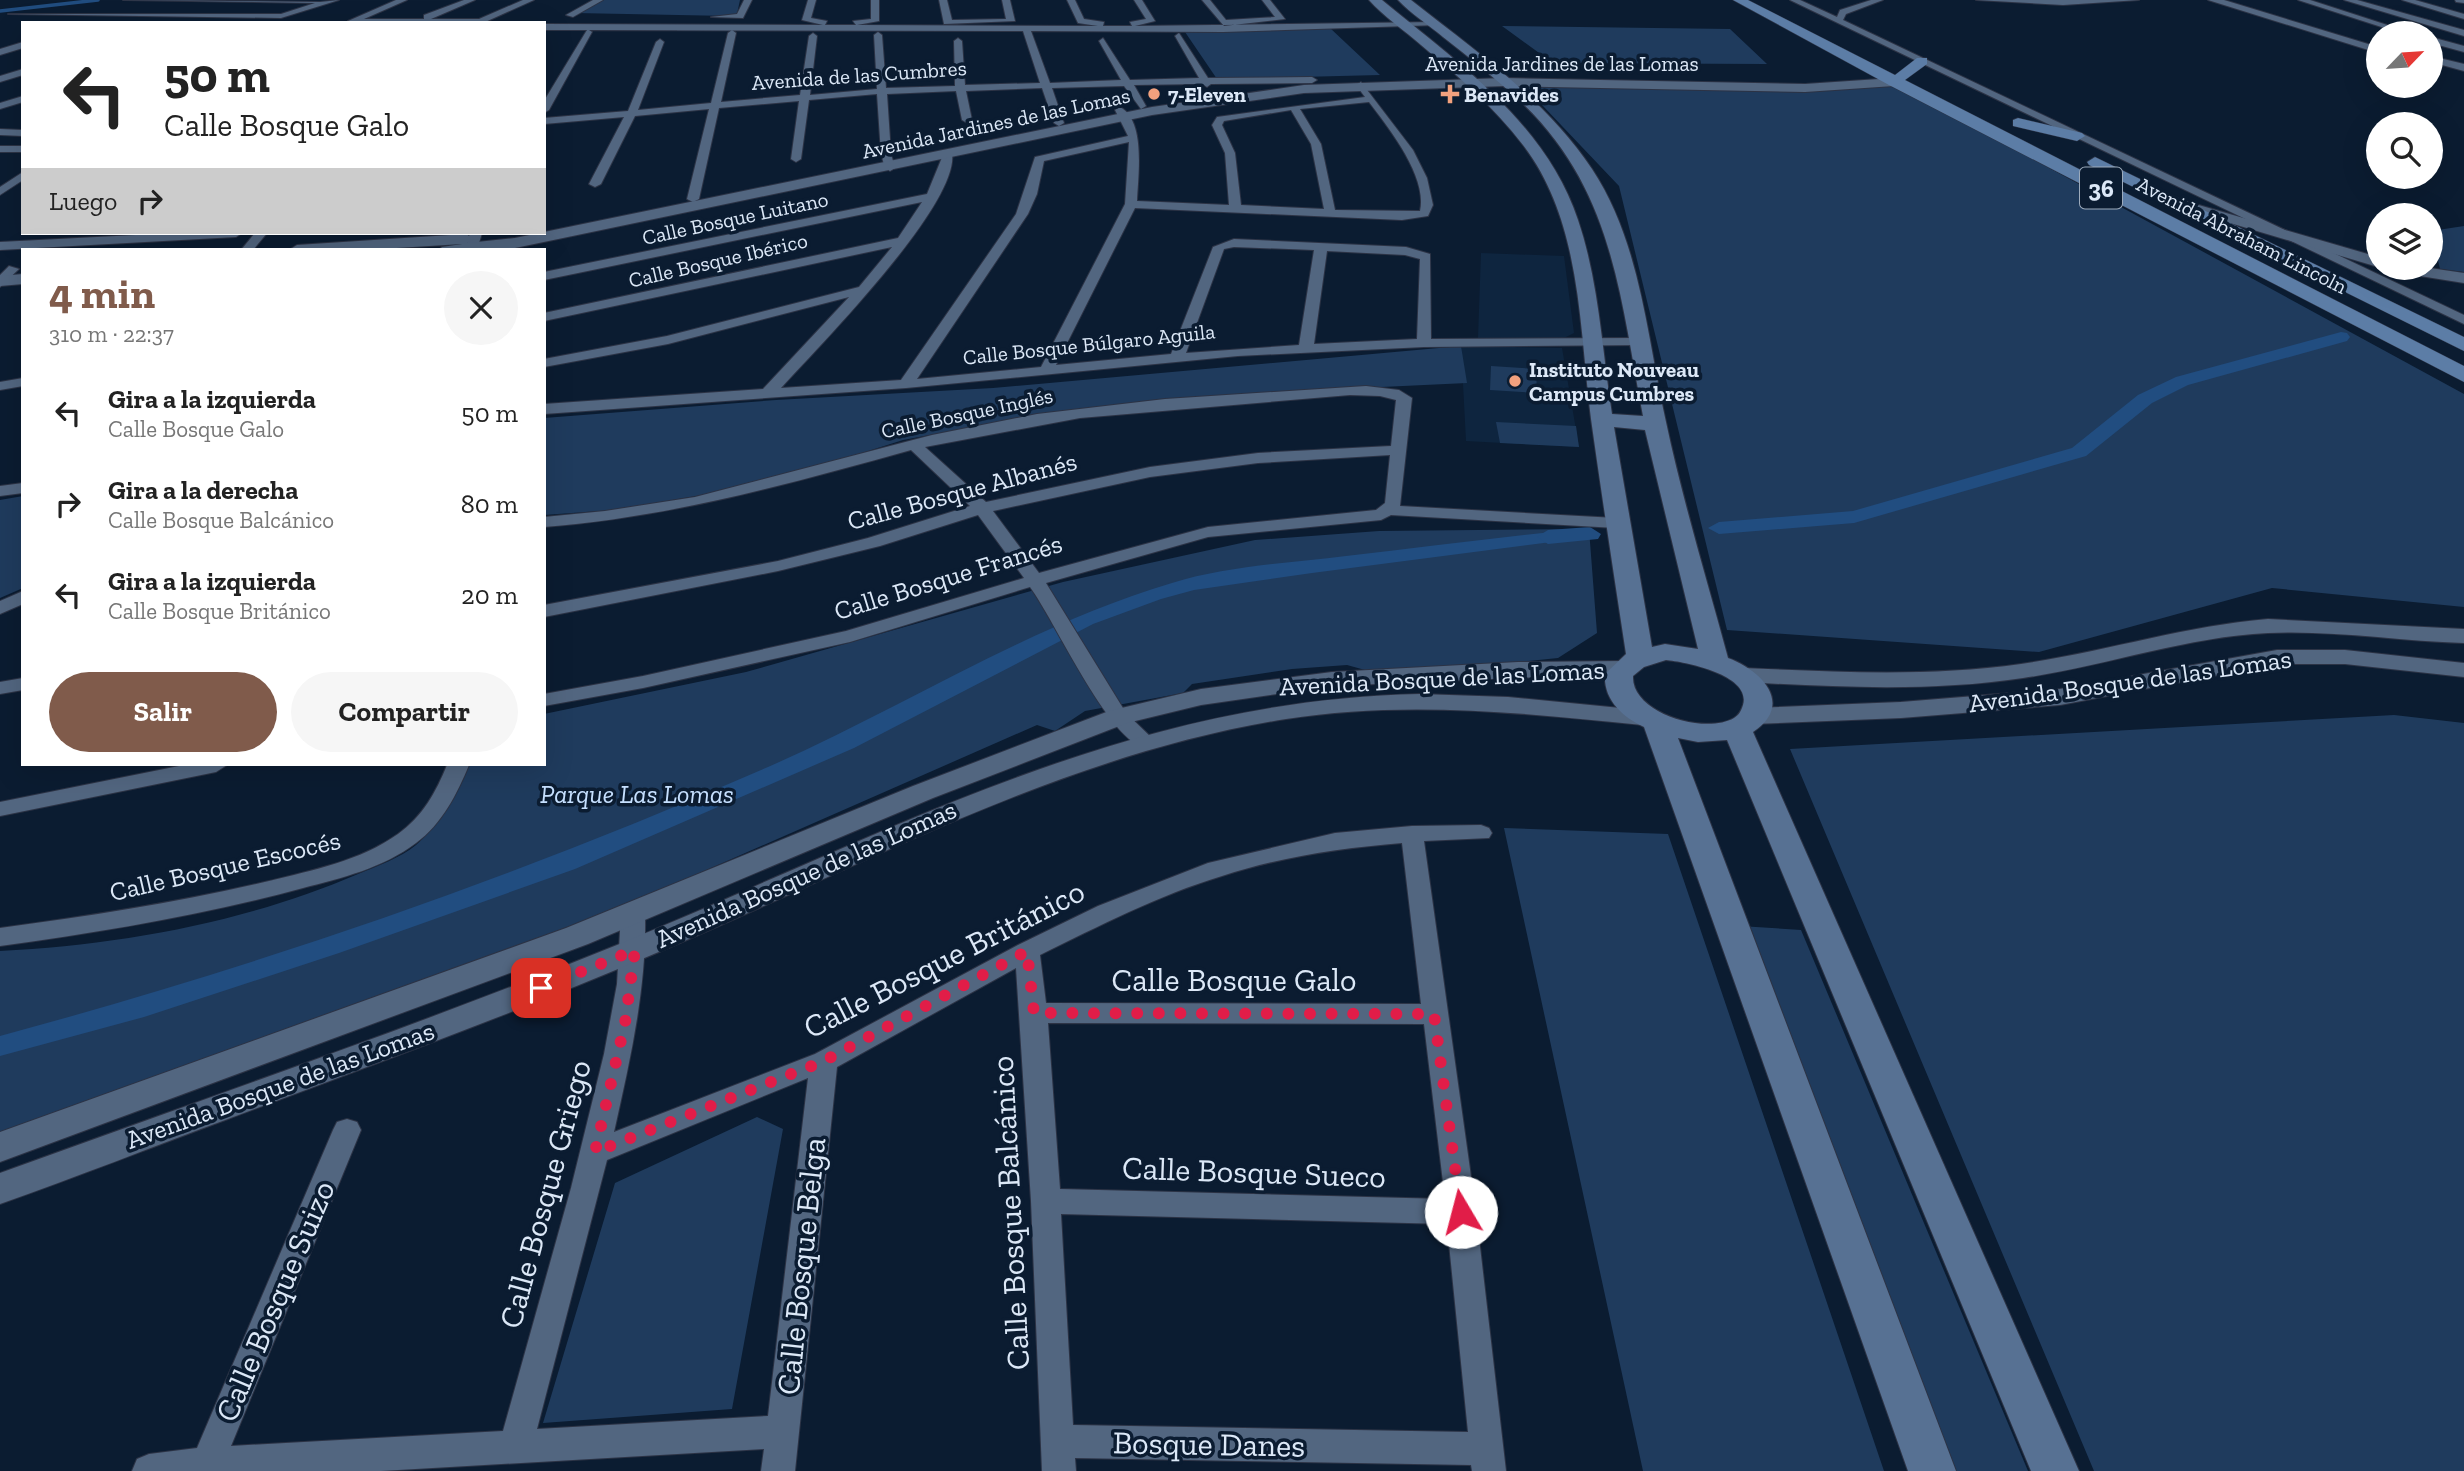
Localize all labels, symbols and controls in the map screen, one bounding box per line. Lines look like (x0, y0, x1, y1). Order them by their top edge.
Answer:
north arrow (2366, 21, 2443, 98)
map controls (2366, 21, 2443, 280)
text: 50 m (164, 46, 270, 105)
icon: left (49, 49, 140, 140)
street label: Avenida Jardines de las Lomas (1425, 51, 1699, 76)
street label: Avenida de las Cumbres (751, 55, 967, 95)
street label: Avenida Jardines de las Lomas (860, 82, 1132, 164)
place label: 7-Eleven (1168, 82, 1247, 107)
place label: Benavides (1464, 82, 1559, 107)
marker: 7-Eleven (1146, 86, 1162, 102)
marker: Benavides (1442, 86, 1458, 102)
text: Calle Bosque Galo (164, 106, 409, 144)
button: search (2366, 112, 2443, 189)
road number: 36 (2080, 168, 2122, 208)
street label: Avenida Abraham Lincoln (2133, 171, 2351, 299)
icon: right (131, 182, 169, 220)
text: Luego (49, 185, 117, 217)
street label: Calle Bosque Luitano (640, 186, 830, 250)
button: layers (2366, 203, 2443, 280)
street label: Calle Bosque Ibérico (626, 227, 810, 293)
text: 4 min (49, 268, 155, 319)
button: close (444, 271, 518, 345)
street label: Calle Bosque Búlgaro Aguila (962, 318, 1216, 370)
text: 310 m · 22:37 (49, 320, 174, 348)
place label: Instituto Nouveau Campus Cumbres (1529, 357, 1699, 406)
marker: Instituto Nouveau Campus Cumbres (1507, 373, 1523, 389)
text: Gira a la izquierda (108, 383, 316, 415)
street label: Calle Bosque Inglés (879, 383, 1055, 443)
icon: left (49, 394, 87, 432)
text: 50 m (461, 397, 518, 429)
text: Calle Bosque Galo (108, 415, 284, 443)
street label: Calle Bosque Albanés (844, 445, 1080, 537)
text: Gira a la derecha (108, 474, 298, 506)
icon: right (49, 485, 87, 523)
text: 80 m (461, 488, 518, 520)
text: Calle Bosque Balcánico (108, 506, 334, 534)
street label: Calle Bosque Francés (830, 527, 1066, 627)
text: Gira a la izquierda (108, 565, 316, 597)
icon: left (49, 576, 87, 614)
text: 20 m (461, 579, 518, 611)
text: Calle Bosque Británico (108, 597, 331, 625)
street label: Avenida Bosque de las Lomas (1967, 642, 2293, 720)
street label: Avenida Bosque de las Lomas (1279, 654, 1605, 702)
button: Salir (49, 672, 277, 752)
button: Compartir (291, 672, 518, 752)
park label: Parque Las Lomas (540, 778, 734, 810)
street label: Avenida Bosque de las Lomas (651, 793, 961, 955)
street label: Calle Bosque Escocés (106, 824, 344, 908)
street label: Calle Bosque Británico (797, 872, 1091, 1046)
pin (511, 958, 571, 1018)
street label: Calle Bosque Galo (1111, 961, 1357, 999)
icon: arrive (522, 969, 560, 1007)
street label: Avenida Bosque de las Lomas (122, 1014, 438, 1156)
street label: Calle Bosque Balcánico (983, 1055, 1037, 1371)
street label: Calle Bosque Griego (491, 1056, 599, 1332)
street label: Calle Bosque Belga (769, 1136, 833, 1396)
street label: Calle Bosque Sueco (1122, 1148, 1386, 1196)
street label: Calle Bosque Suizo (207, 1175, 343, 1427)
position arrow (1424, 1175, 1498, 1249)
street label: Bosque Danes (1113, 1423, 1305, 1465)

